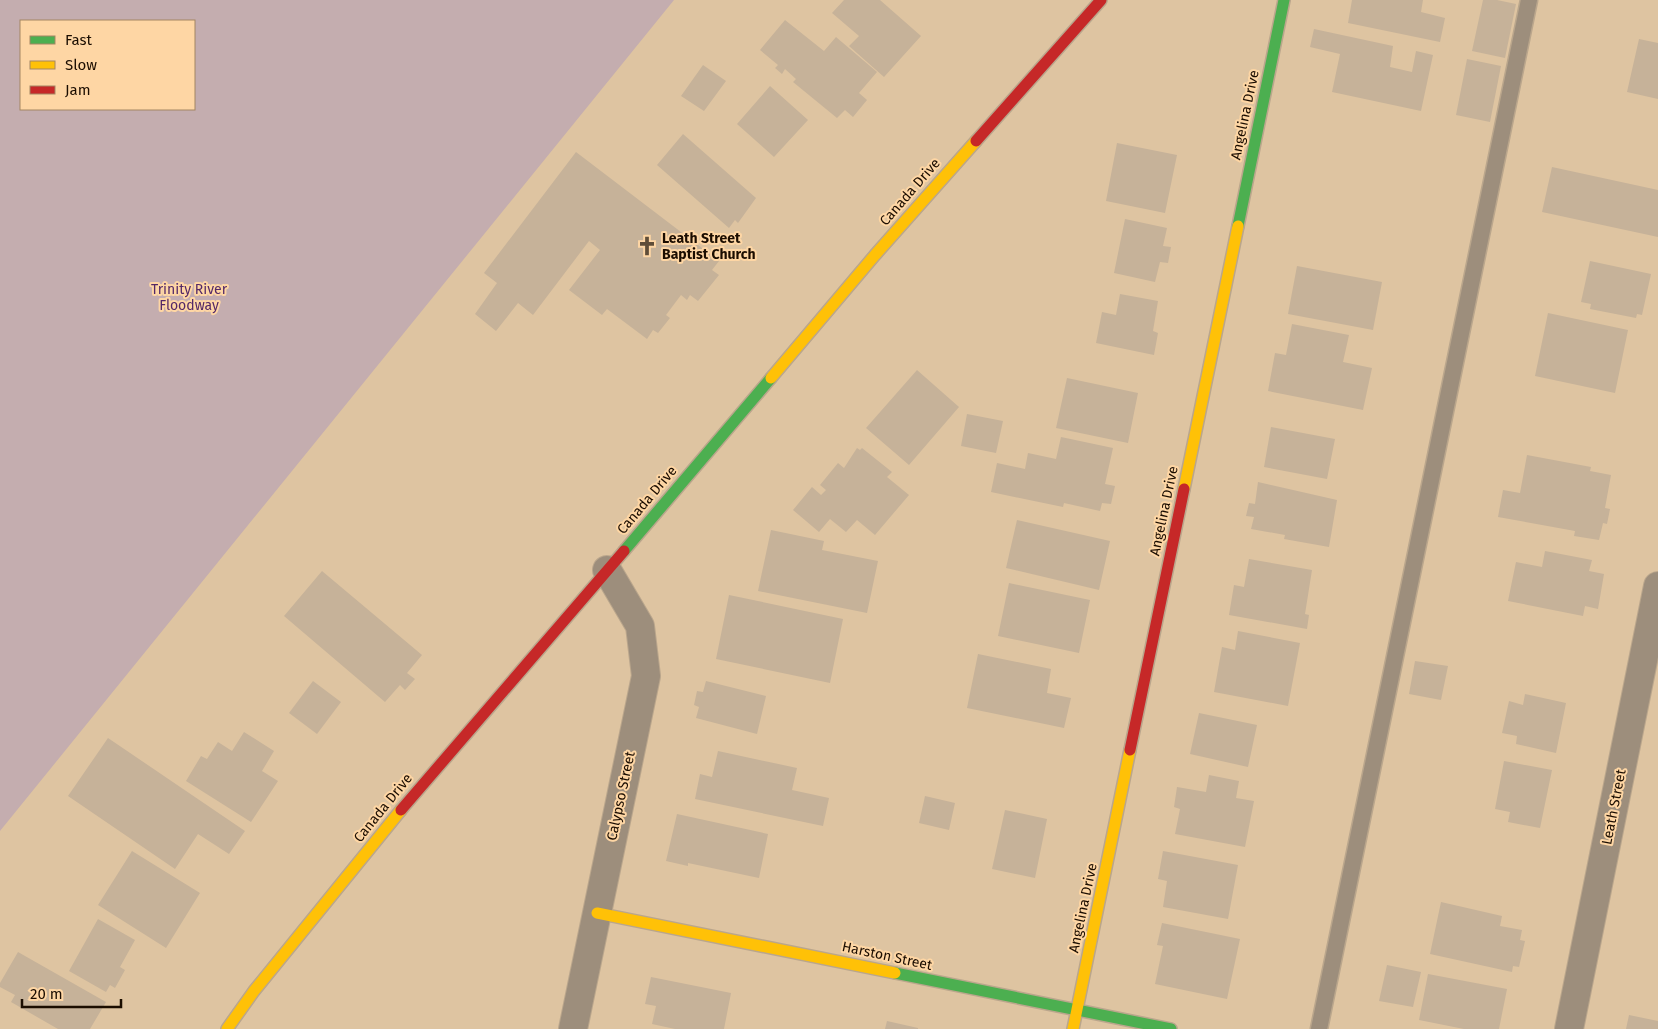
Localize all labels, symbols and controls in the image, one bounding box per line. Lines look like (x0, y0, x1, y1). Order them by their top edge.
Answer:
legend (20, 20, 195, 110)
text: Fast (65, 31, 92, 49)
text: Slow (65, 56, 97, 74)
street label: Angelina Drive (1227, 69, 1263, 161)
text: Jam (65, 81, 91, 99)
street label: Canada Drive (876, 155, 944, 229)
place label: Leath Street Baptist Church (662, 230, 755, 263)
church icon: Leath Street Baptist Church (636, 235, 658, 257)
park label: Trinity River Floodway (151, 281, 228, 314)
street label: Canada Drive (614, 462, 680, 538)
street label: Angelina Drive (1146, 465, 1182, 557)
street label: Calypso Street (603, 749, 639, 842)
street label: Leath Street (1598, 767, 1630, 846)
street label: Canada Drive (350, 770, 416, 846)
street label: Angelina Drive (1065, 862, 1101, 954)
street label: Harston Street (840, 938, 935, 974)
scale bar (22, 976, 121, 1008)
text: 20 m (30, 985, 63, 1003)

